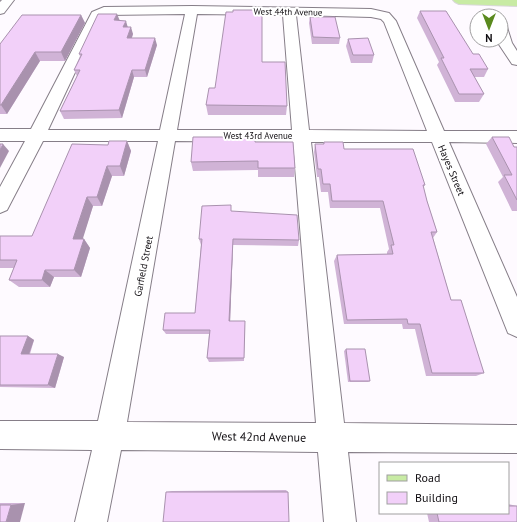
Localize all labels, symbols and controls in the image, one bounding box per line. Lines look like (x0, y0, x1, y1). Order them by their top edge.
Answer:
street label: West 44th Avenue (253, 5, 323, 18)
north arrow (469, 8, 509, 48)
text: N (485, 31, 493, 45)
street label: West 43rd Avenue (224, 130, 293, 141)
street label: Hayes Street (435, 143, 468, 198)
street label: Garfield Street (131, 234, 156, 298)
street label: West 42nd Avenue (212, 428, 306, 445)
legend (379, 462, 509, 514)
text: Road (415, 470, 440, 485)
text: Building (415, 490, 458, 505)

